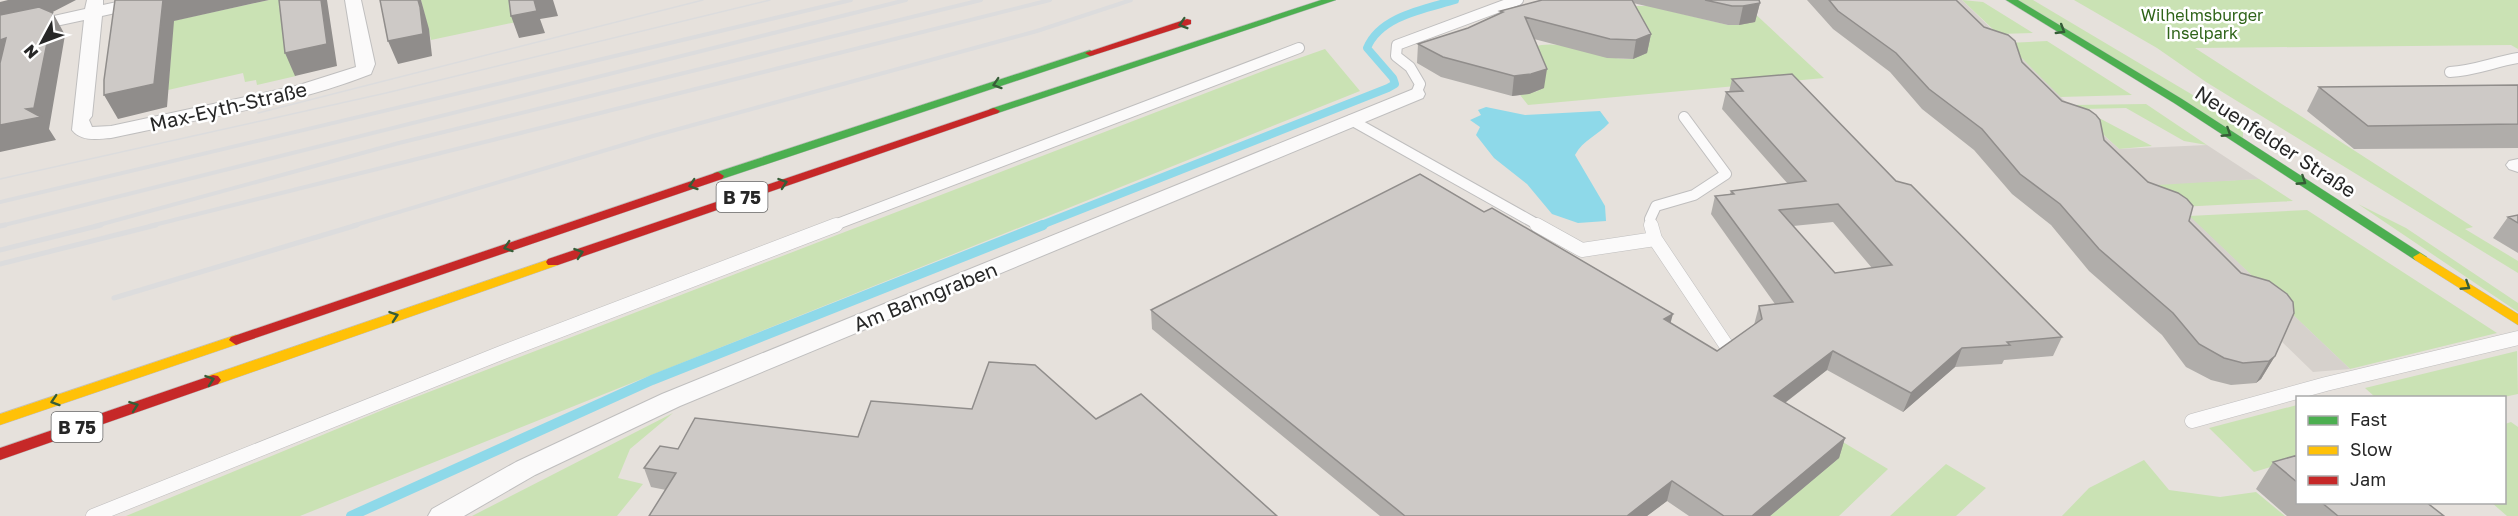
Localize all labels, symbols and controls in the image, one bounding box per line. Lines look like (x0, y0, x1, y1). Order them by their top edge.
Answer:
park label: Wilhelmsburger Inselpark (2141, 5, 2263, 43)
north arrow (12, 12, 72, 72)
one-way arrow (1178, 17, 1189, 29)
one-way arrow (2055, 23, 2065, 34)
text: N (19, 41, 42, 63)
street label: Max-Eyth-Straße (147, 76, 309, 136)
one-way arrow (992, 76, 1003, 89)
street label: Neuenfelder Straße (2191, 80, 2361, 202)
one-way arrow (2220, 125, 2231, 136)
one-way arrow (2295, 173, 2306, 184)
one-way arrow (777, 177, 788, 190)
one-way arrow (688, 178, 699, 191)
road number: B 75 (716, 182, 768, 212)
one-way arrow (503, 240, 514, 252)
one-way arrow (573, 247, 584, 260)
street label: Am Bahngraben (850, 256, 1000, 336)
one-way arrow (2459, 279, 2470, 290)
one-way arrow (388, 311, 399, 324)
one-way arrow (204, 374, 215, 387)
one-way arrow (50, 394, 61, 407)
legend (2296, 396, 2506, 504)
one-way arrow (128, 401, 139, 414)
text: Fast (2350, 408, 2387, 430)
road number: B 75 (52, 412, 103, 442)
text: Slow (2350, 438, 2393, 460)
text: Jam (2350, 468, 2386, 490)

